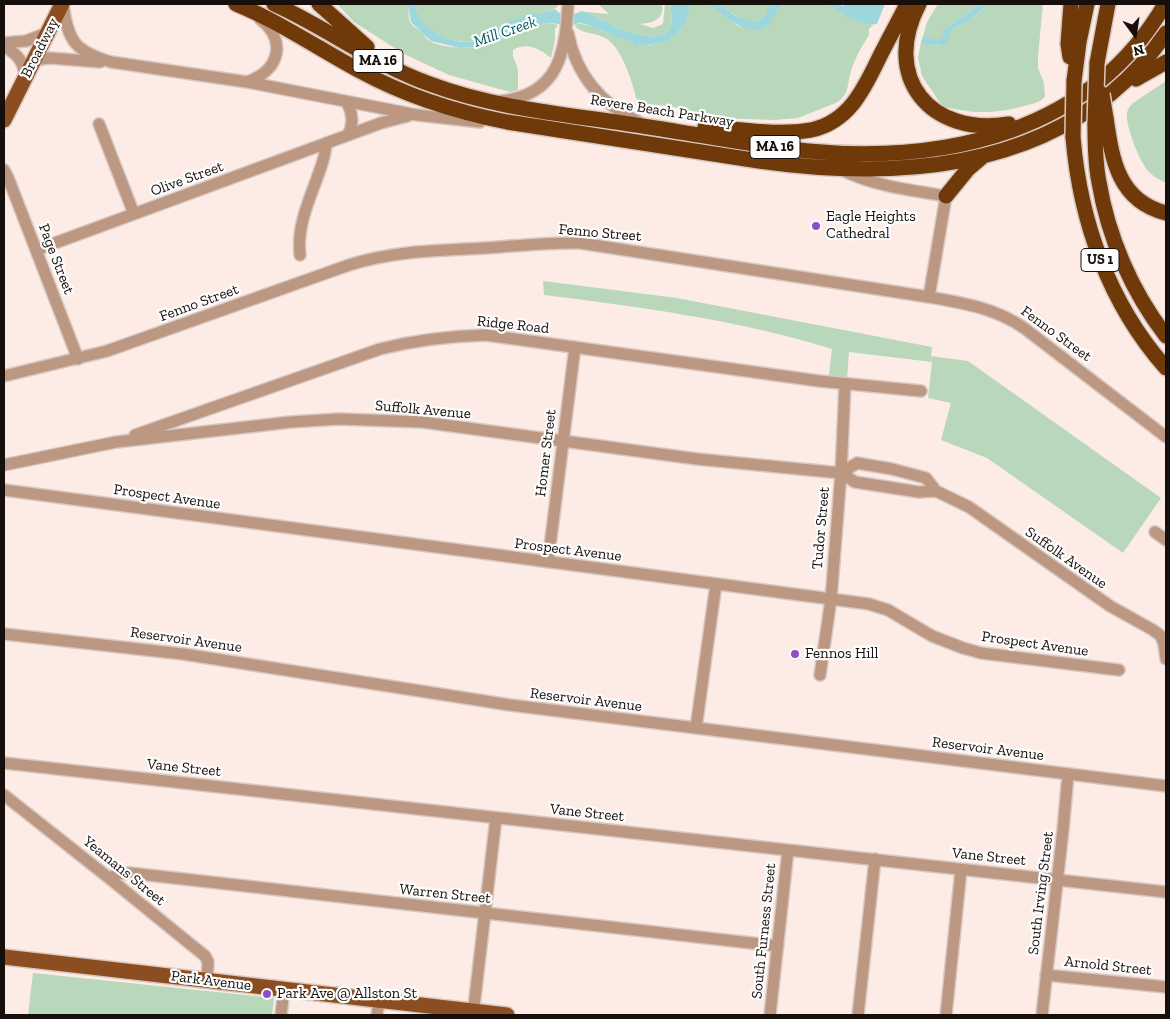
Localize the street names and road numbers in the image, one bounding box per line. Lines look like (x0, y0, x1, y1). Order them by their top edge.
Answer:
street label: Broadway (17, 15, 63, 81)
road number: MA 16 (353, 49, 403, 72)
street label: Revere Beach Parkway (589, 91, 735, 131)
road number: MA 16 (750, 136, 800, 158)
street label: Olive Street (148, 158, 226, 200)
street label: Fenno Street (558, 220, 642, 246)
street label: Page Street (34, 221, 78, 297)
road number: US 1 (1081, 248, 1119, 272)
street label: Fenno Street (157, 280, 241, 326)
street label: Fenno Street (1017, 302, 1095, 366)
street label: Ridge Road (476, 312, 550, 338)
street label: Suffolk Avenue (374, 397, 472, 423)
street label: Homer Street (532, 408, 560, 498)
street label: Prospect Avenue (112, 481, 222, 513)
street label: Tudor Street (808, 486, 834, 570)
street label: Suffolk Avenue (1022, 523, 1110, 593)
street label: Prospect Avenue (513, 534, 623, 566)
street label: Reservoir Avenue (129, 623, 243, 657)
street label: Prospect Avenue (980, 628, 1090, 660)
street label: Reservoir Avenue (529, 684, 643, 716)
street label: Reservoir Avenue (931, 733, 1045, 765)
street label: Vane Street (146, 755, 222, 781)
street label: Vane Street (549, 800, 625, 826)
street label: South Irving Street (1024, 830, 1058, 956)
street label: Yeamans Street (79, 832, 169, 910)
street label: Vane Street (951, 844, 1027, 870)
street label: South Furness Street (748, 862, 780, 1000)
street label: Warren Street (398, 880, 492, 908)
street label: Arnold Street (1064, 952, 1152, 980)
street label: Park Avenue (170, 967, 252, 995)

